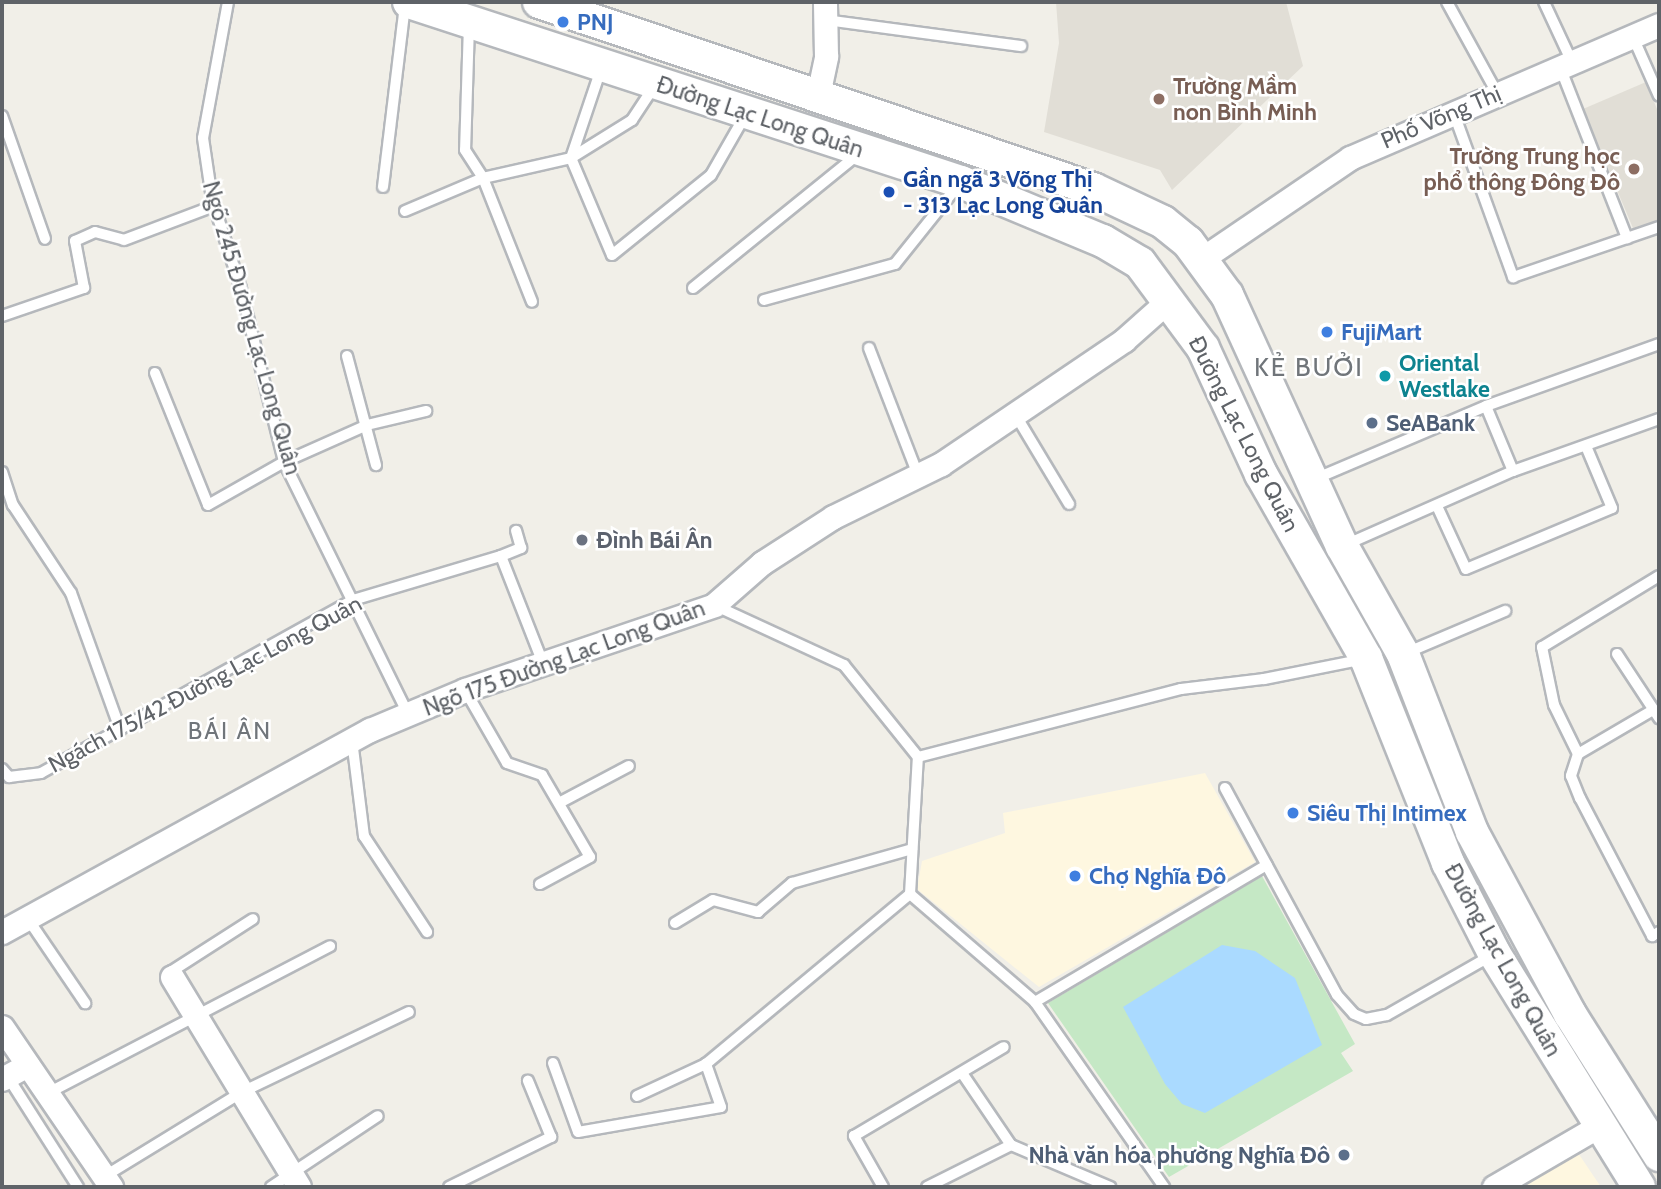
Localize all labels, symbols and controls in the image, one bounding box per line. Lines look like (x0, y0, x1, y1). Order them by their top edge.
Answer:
place label: PNJ (577, 8, 613, 36)
marker: PNJ (555, 14, 571, 30)
street label: Đường Lạc Long Quân (653, 70, 867, 164)
place label: Trường Mầm non Bình Minh (1173, 72, 1317, 126)
street label: Phố Võng Thị (1377, 79, 1505, 155)
marker: Trường Mầm non Bình Minh (1151, 91, 1167, 107)
place label: Trường Trung học phổ thông Đông Đô (1424, 142, 1620, 196)
marker: Trường Trung học phổ thông Đông Đô (1626, 161, 1642, 177)
place label: Gần ngã 3 Võng Thị - 313 Lạc Long Quân (903, 165, 1103, 219)
street label: Ngõ 245 Đường Lạc Long Quân (197, 178, 307, 478)
marker: Gần ngã 3 Võng Thị - 313 Lạc Long Quân (881, 184, 897, 200)
place label: FujiMart (1341, 318, 1422, 346)
marker: FujiMart (1319, 324, 1335, 340)
street label: Đường Lạc Long Quân (1183, 331, 1305, 537)
place label: Oriental Westlake (1399, 349, 1490, 403)
district label: KẺ BƯỞI (1255, 352, 1363, 384)
marker: Oriental Westlake (1377, 368, 1393, 384)
place label: SeABank (1386, 409, 1475, 437)
marker: SeABank (1364, 415, 1380, 431)
place label: Đình Bái Ân (596, 526, 712, 554)
marker: Đình Bái Ân (574, 532, 590, 548)
street label: Ngách 175/42 Đường Lạc Long Quân (44, 589, 366, 779)
street label: Ngõ 175 Đường Lạc Long Quân (419, 594, 709, 722)
district label: BÁI ÂN (189, 717, 271, 745)
place label: Siêu Thị Intimex (1307, 799, 1467, 827)
marker: Siêu Thị Intimex (1285, 805, 1301, 821)
street label: Đường Lạc Long Quân (1439, 859, 1567, 1061)
place label: Chợ Nghĩa Đô (1089, 862, 1226, 890)
marker: Chợ Nghĩa Đô (1067, 868, 1083, 884)
place label: Nhà văn hóa phường Nghĩa Đô (1028, 1141, 1330, 1169)
marker: Nhà văn hóa phường Nghĩa Đô (1336, 1147, 1352, 1163)

